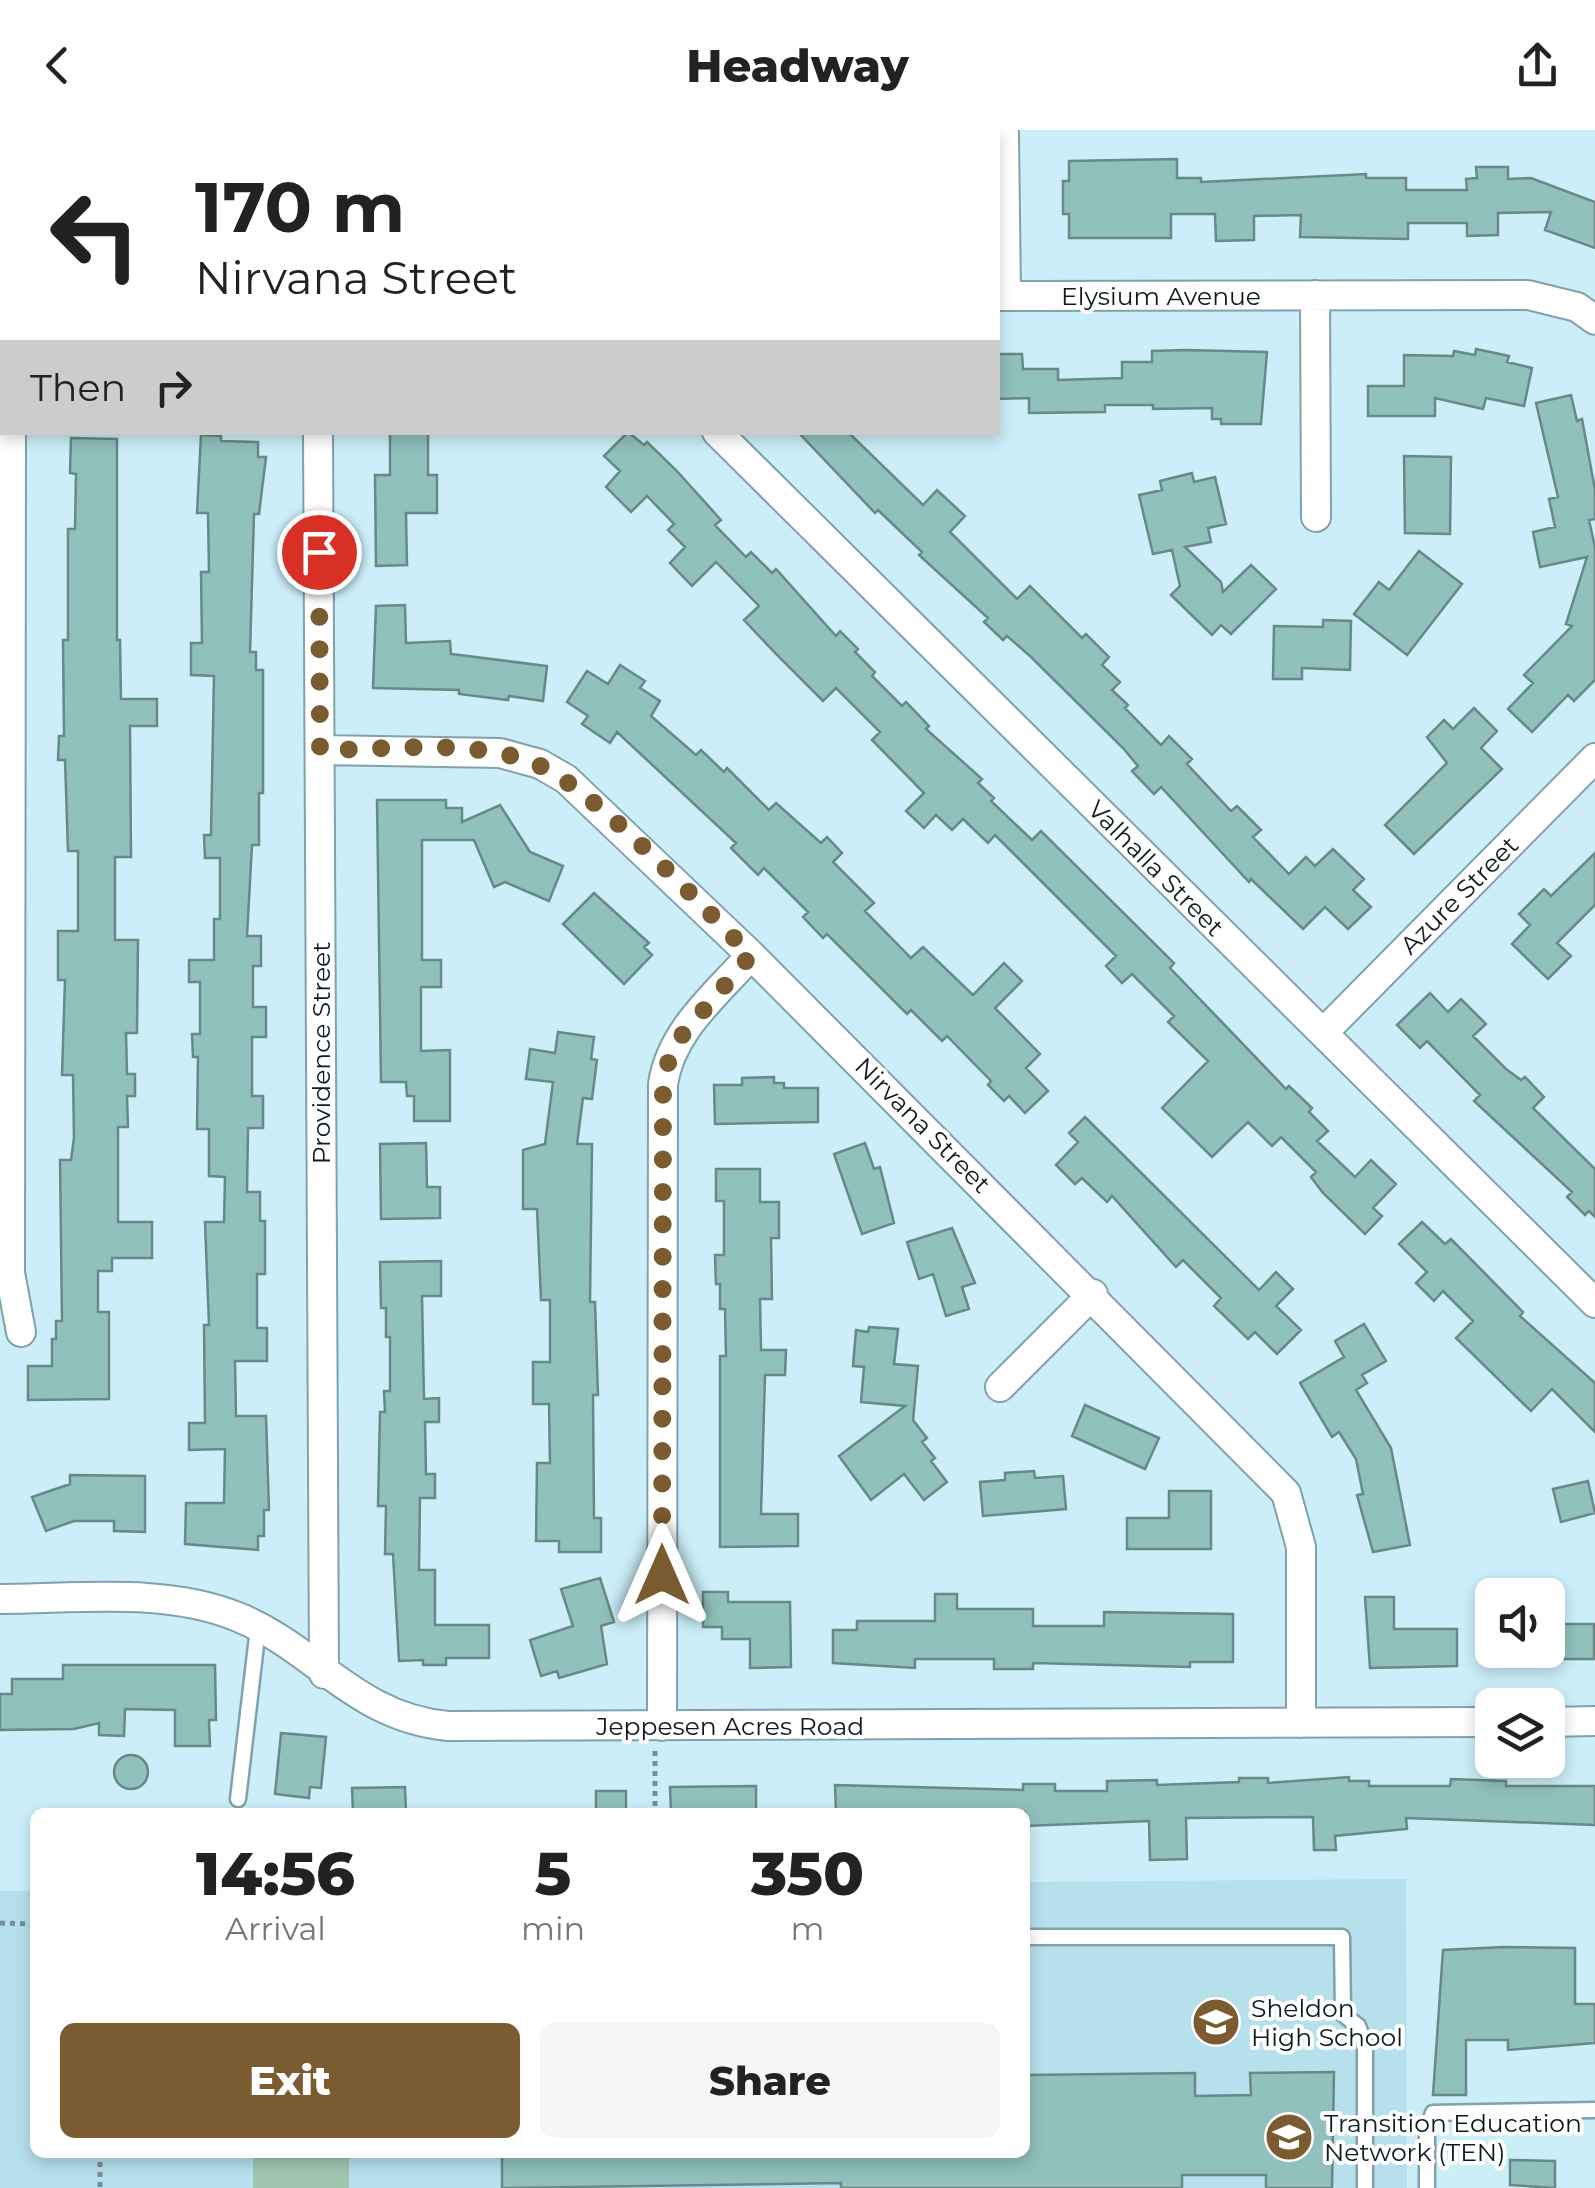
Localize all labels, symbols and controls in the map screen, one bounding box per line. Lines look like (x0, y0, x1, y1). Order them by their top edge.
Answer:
icon: back (30, 38, 85, 93)
text: Headway (686, 38, 909, 93)
icon: share (1510, 38, 1565, 93)
text: 170 m (195, 164, 405, 250)
icon: left (30, 170, 160, 300)
text: Nirvana Street (195, 250, 517, 305)
street label: Elysium Avenue (1061, 281, 1261, 311)
icon: right (146, 360, 201, 415)
text: Then (30, 364, 126, 411)
pin (277, 510, 362, 595)
icon: arrive (292, 525, 347, 580)
street label: Valhalla Street (1082, 794, 1230, 942)
street label: Azure Street (1394, 830, 1524, 960)
street label: Providence Street (306, 942, 336, 1164)
street label: Nirvana Street (849, 1051, 997, 1199)
position arrow (610, 1523, 714, 1627)
map controls (1475, 1578, 1565, 1778)
button: sound (1475, 1578, 1565, 1668)
button: layers (1475, 1688, 1565, 1778)
street label: Jeppesen Acres Road (595, 1711, 864, 1741)
text: 14:56 (196, 1837, 355, 1910)
text: 5 (535, 1837, 571, 1910)
text: 350 (751, 1837, 864, 1910)
text: Arrival (225, 1909, 326, 1948)
text: min (521, 1909, 585, 1948)
text: m (791, 1909, 825, 1948)
place label: Sheldon High School (1251, 1993, 1403, 2052)
school or university icon: Sheldon High School (1190, 1996, 1242, 2048)
button: Exit (60, 2023, 520, 2138)
button: Share (540, 2023, 1000, 2138)
place label: Transition Education Network (TEN) (1324, 2108, 1582, 2167)
school or university icon: Transition Education Network (TEN) (1263, 2111, 1315, 2163)

